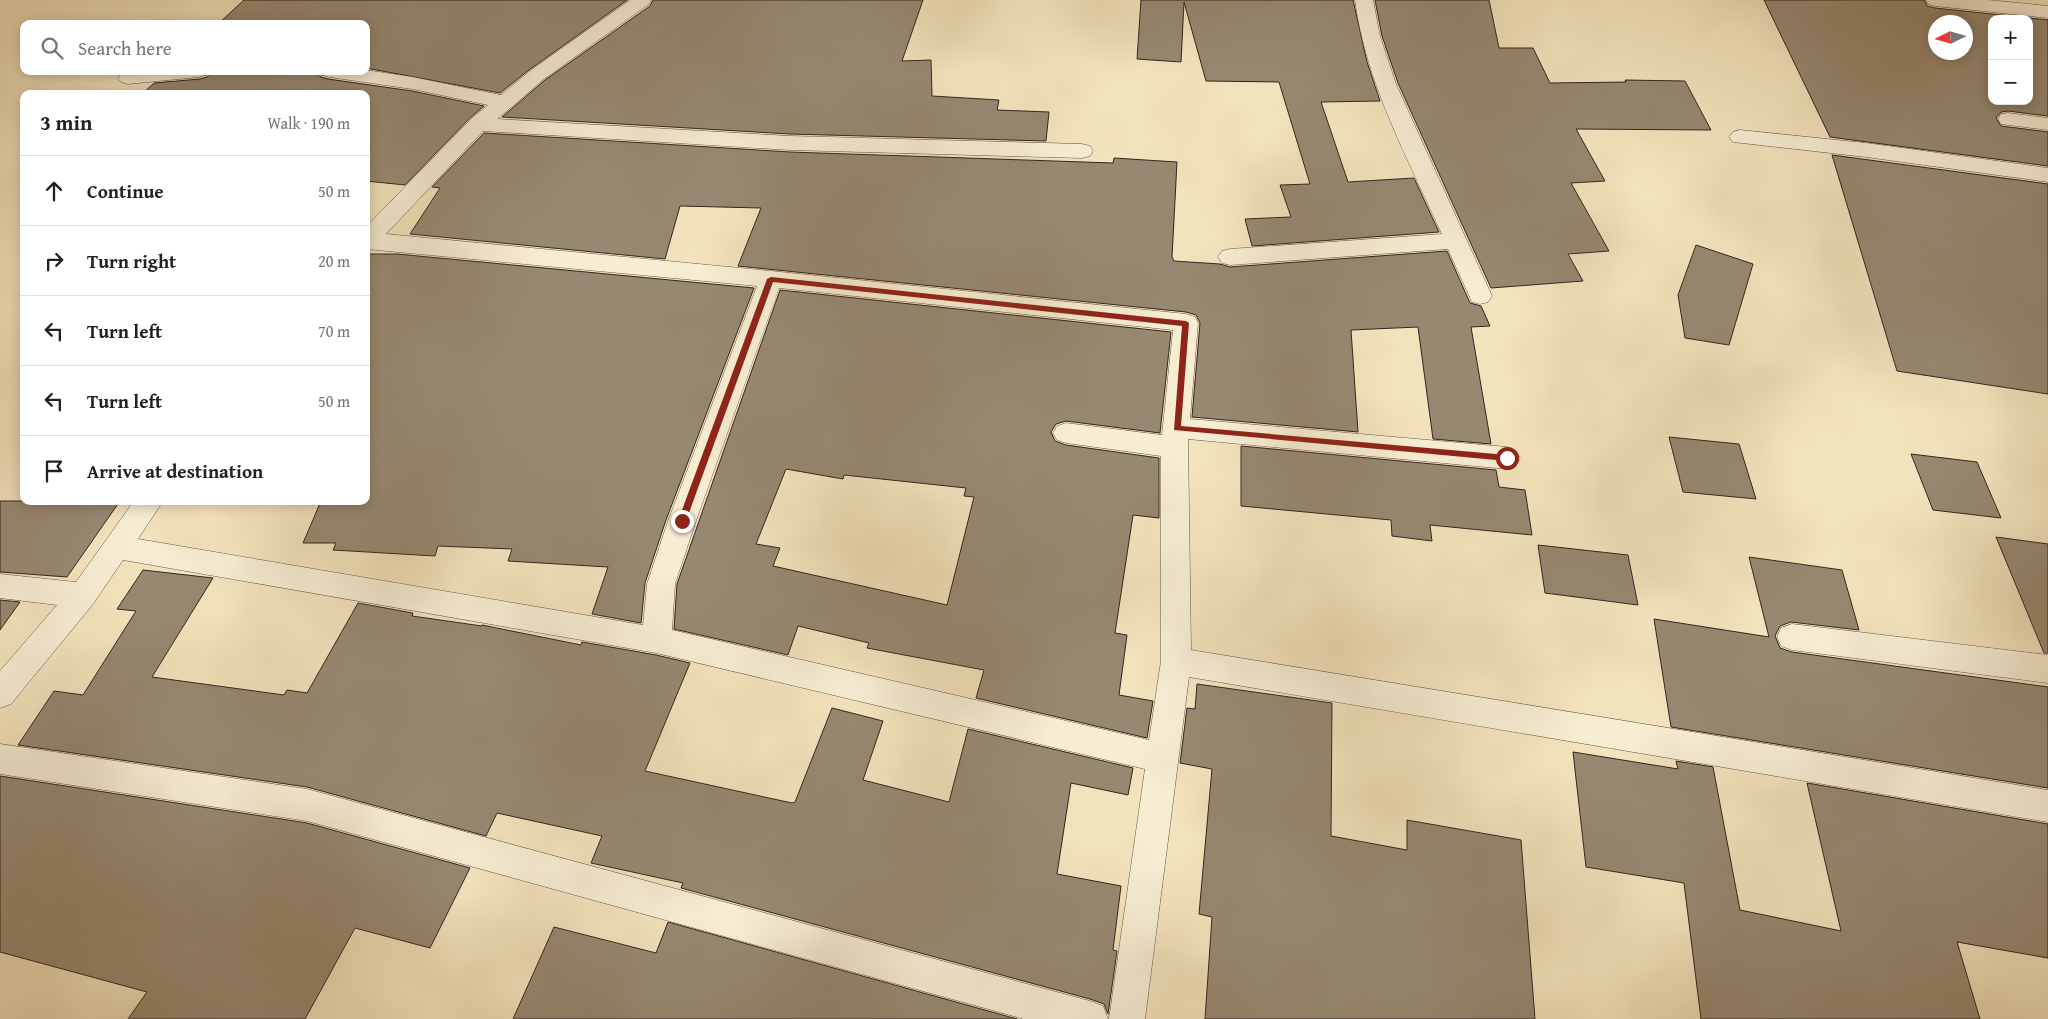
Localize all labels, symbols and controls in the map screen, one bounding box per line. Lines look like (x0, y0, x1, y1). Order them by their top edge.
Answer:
north arrow (1928, 15, 1973, 60)
map controls (1988, 15, 2033, 105)
button: + (1988, 15, 2033, 60)
search box (20, 20, 370, 75)
icon: search (38, 34, 66, 62)
text: Search here (78, 34, 172, 62)
button: − (1988, 60, 2033, 105)
text: 3 min (40, 107, 92, 138)
text: Walk · 190 m (267, 111, 350, 135)
icon: ahead (40, 177, 68, 205)
text: Continue (87, 177, 164, 205)
text: 50 m (318, 179, 350, 203)
icon: right (40, 247, 68, 275)
text: Turn right (87, 247, 176, 275)
text: 20 m (318, 249, 350, 273)
icon: left (40, 317, 68, 345)
text: Turn left (87, 317, 162, 345)
text: 70 m (318, 319, 350, 343)
icon: left (40, 387, 68, 415)
text: Turn left (87, 387, 162, 415)
text: 50 m (318, 389, 350, 413)
route start (1496, 447, 1519, 470)
icon: arrive (40, 457, 68, 485)
text: Arrive at destination (87, 457, 263, 485)
route end (671, 510, 694, 533)

